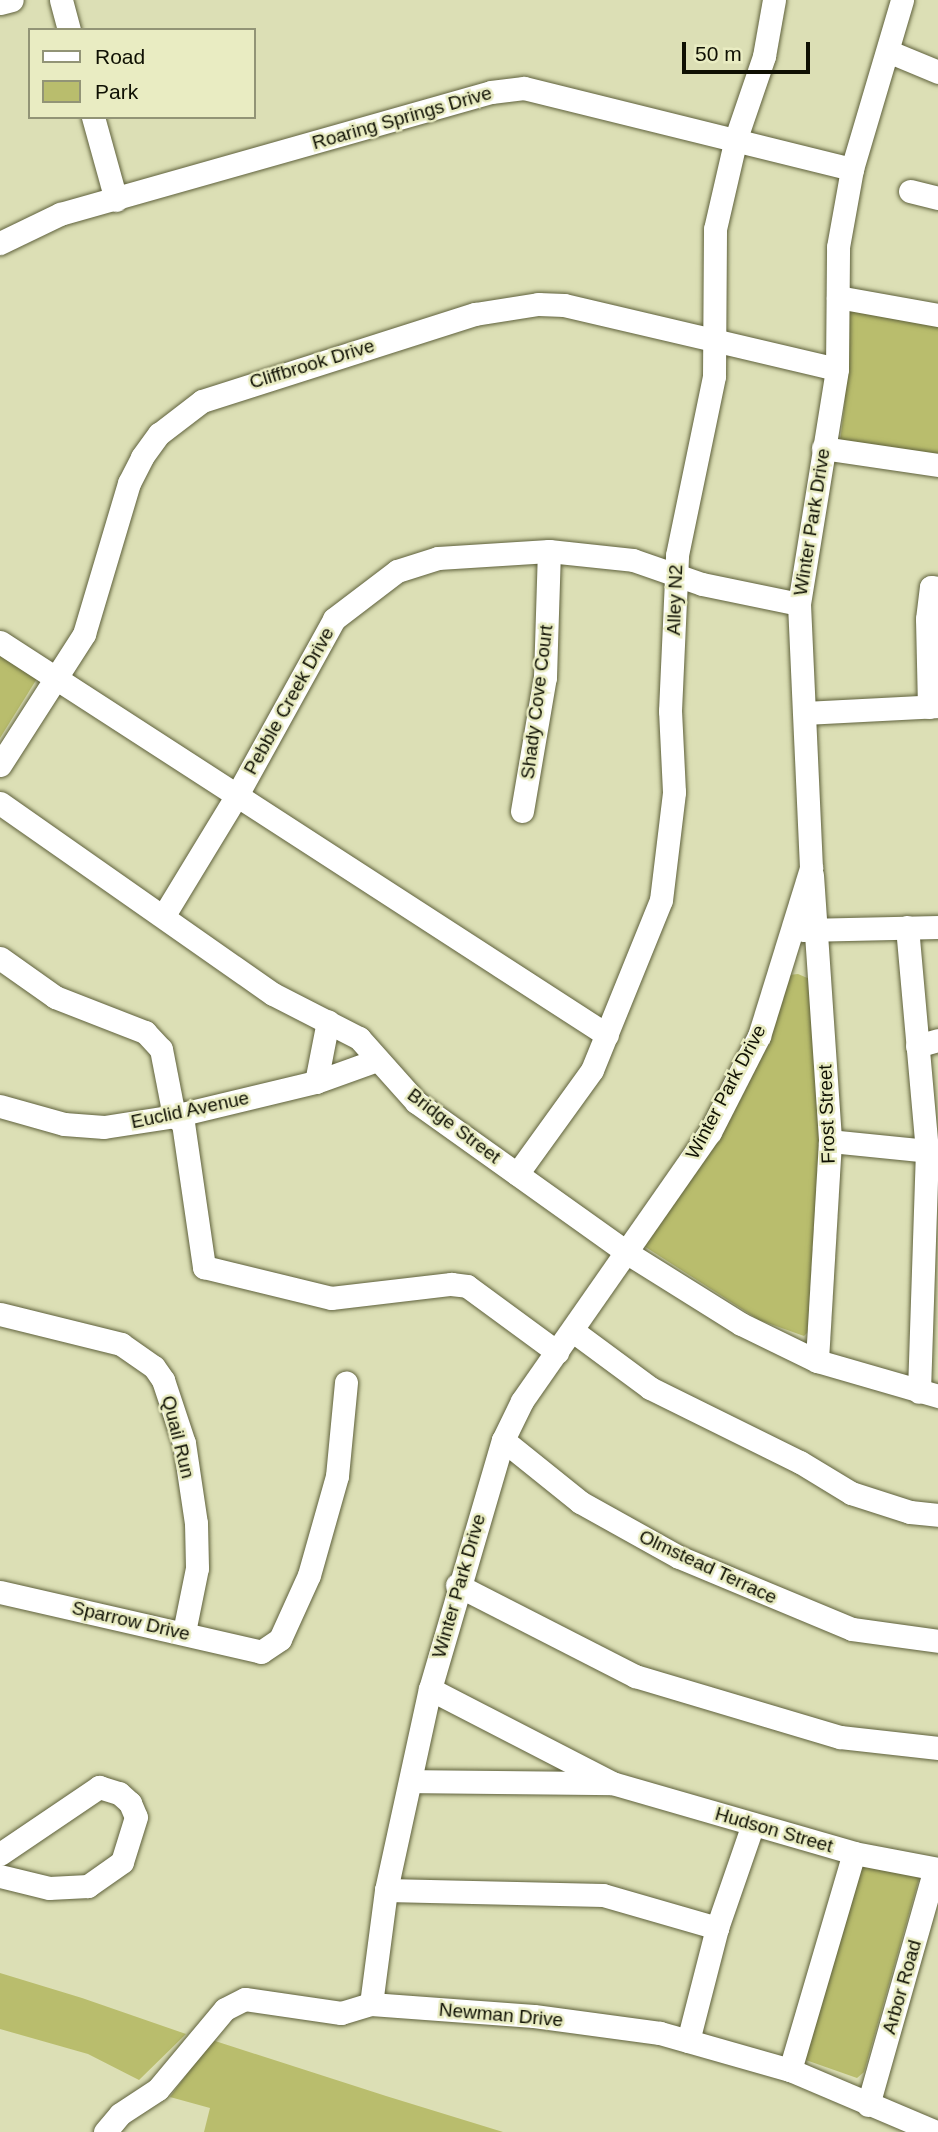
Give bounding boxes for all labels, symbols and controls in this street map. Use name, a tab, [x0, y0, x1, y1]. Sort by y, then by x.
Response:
legend	[28, 28, 256, 119]
scale bar	[686, 28, 814, 72]
text: 50 m	[695, 42, 742, 65]
text: Road	[95, 45, 145, 68]
text: Park	[95, 80, 138, 103]
street label: Roaring Springs Drive	[310, 81, 494, 155]
street label: Cliffbrook Drive	[247, 334, 377, 394]
street label: Winter Park Drive	[789, 447, 835, 597]
street label: Alley N2	[662, 564, 688, 636]
street label: Pebble Creek Drive	[239, 623, 339, 779]
street label: Shady Cove Court	[516, 624, 558, 780]
street label: Winter Park Drive	[681, 1021, 771, 1163]
street label: Frost Street	[814, 1064, 840, 1164]
street label: Bridge Street	[403, 1084, 505, 1168]
street label: Euclid Avenue	[128, 1086, 252, 1134]
street label: Quail Run	[157, 1393, 199, 1481]
street label: Winter Park Drive	[428, 1511, 490, 1661]
street label: Olmstead Terrace	[635, 1525, 781, 1609]
street label: Sparrow Drive	[70, 1596, 192, 1646]
street label: Hudson Street	[712, 1802, 836, 1858]
street label: Arbor Road	[878, 1937, 926, 2037]
street label: Newman Drive	[438, 1998, 564, 2032]

